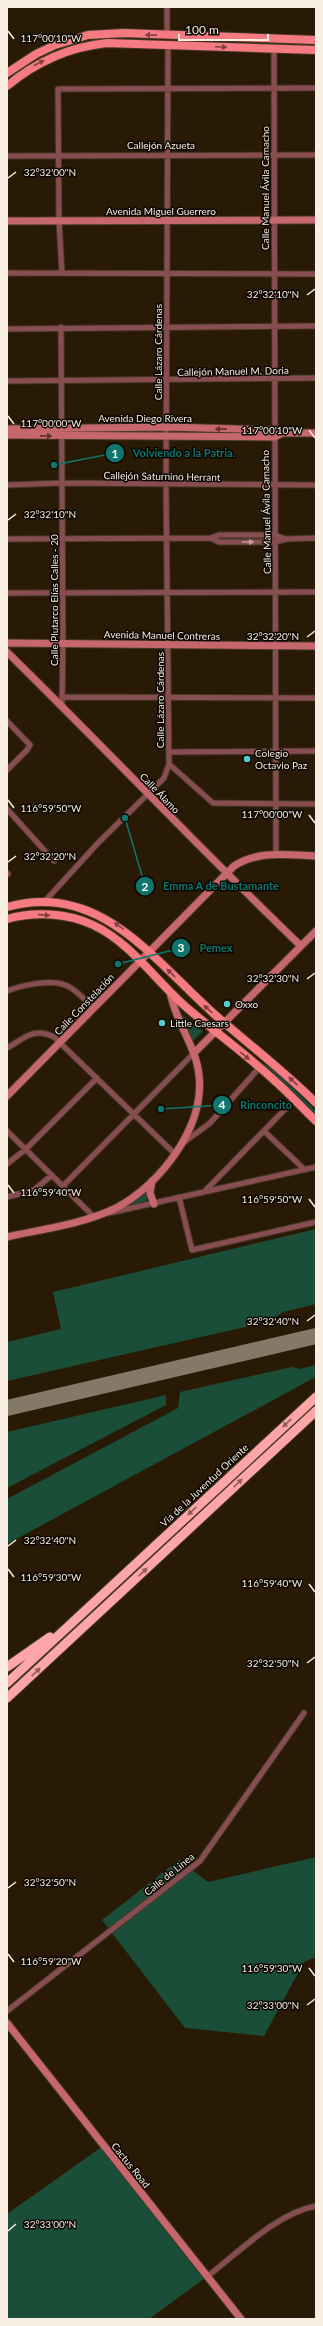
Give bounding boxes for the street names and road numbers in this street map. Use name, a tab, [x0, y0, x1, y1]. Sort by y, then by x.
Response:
street label: Calle Manuel Ávila Camacho	[259, 126, 271, 250]
street label: Callejón Azueta	[127, 139, 195, 151]
street label: Avenida Miguel Guerrero	[106, 205, 216, 217]
street label: Calle Lázaro Cárdenas	[152, 304, 164, 400]
street label: Callejón Manuel M. Doria	[177, 364, 289, 378]
street label: Avenida Diego Rivera	[98, 412, 192, 424]
street label: Calle Manuel Ávila Camacho	[259, 450, 273, 574]
street label: Callejón Saturnino Herrant	[104, 469, 221, 483]
street label: Calle Plutarco Elías Calles - 20	[48, 534, 60, 666]
street label: Avenida Manuel Contreras	[104, 628, 220, 642]
street label: Calle Lázaro Cárdenas	[154, 652, 166, 748]
street label: Calle Álamo	[138, 770, 183, 816]
street label: Calle Constelación	[52, 971, 116, 1037]
street label: Vía de la Juventud Oriente	[158, 1441, 250, 1529]
street label: Calle de Linea	[142, 1850, 197, 1898]
street label: Cactus Road	[109, 2140, 153, 2190]

